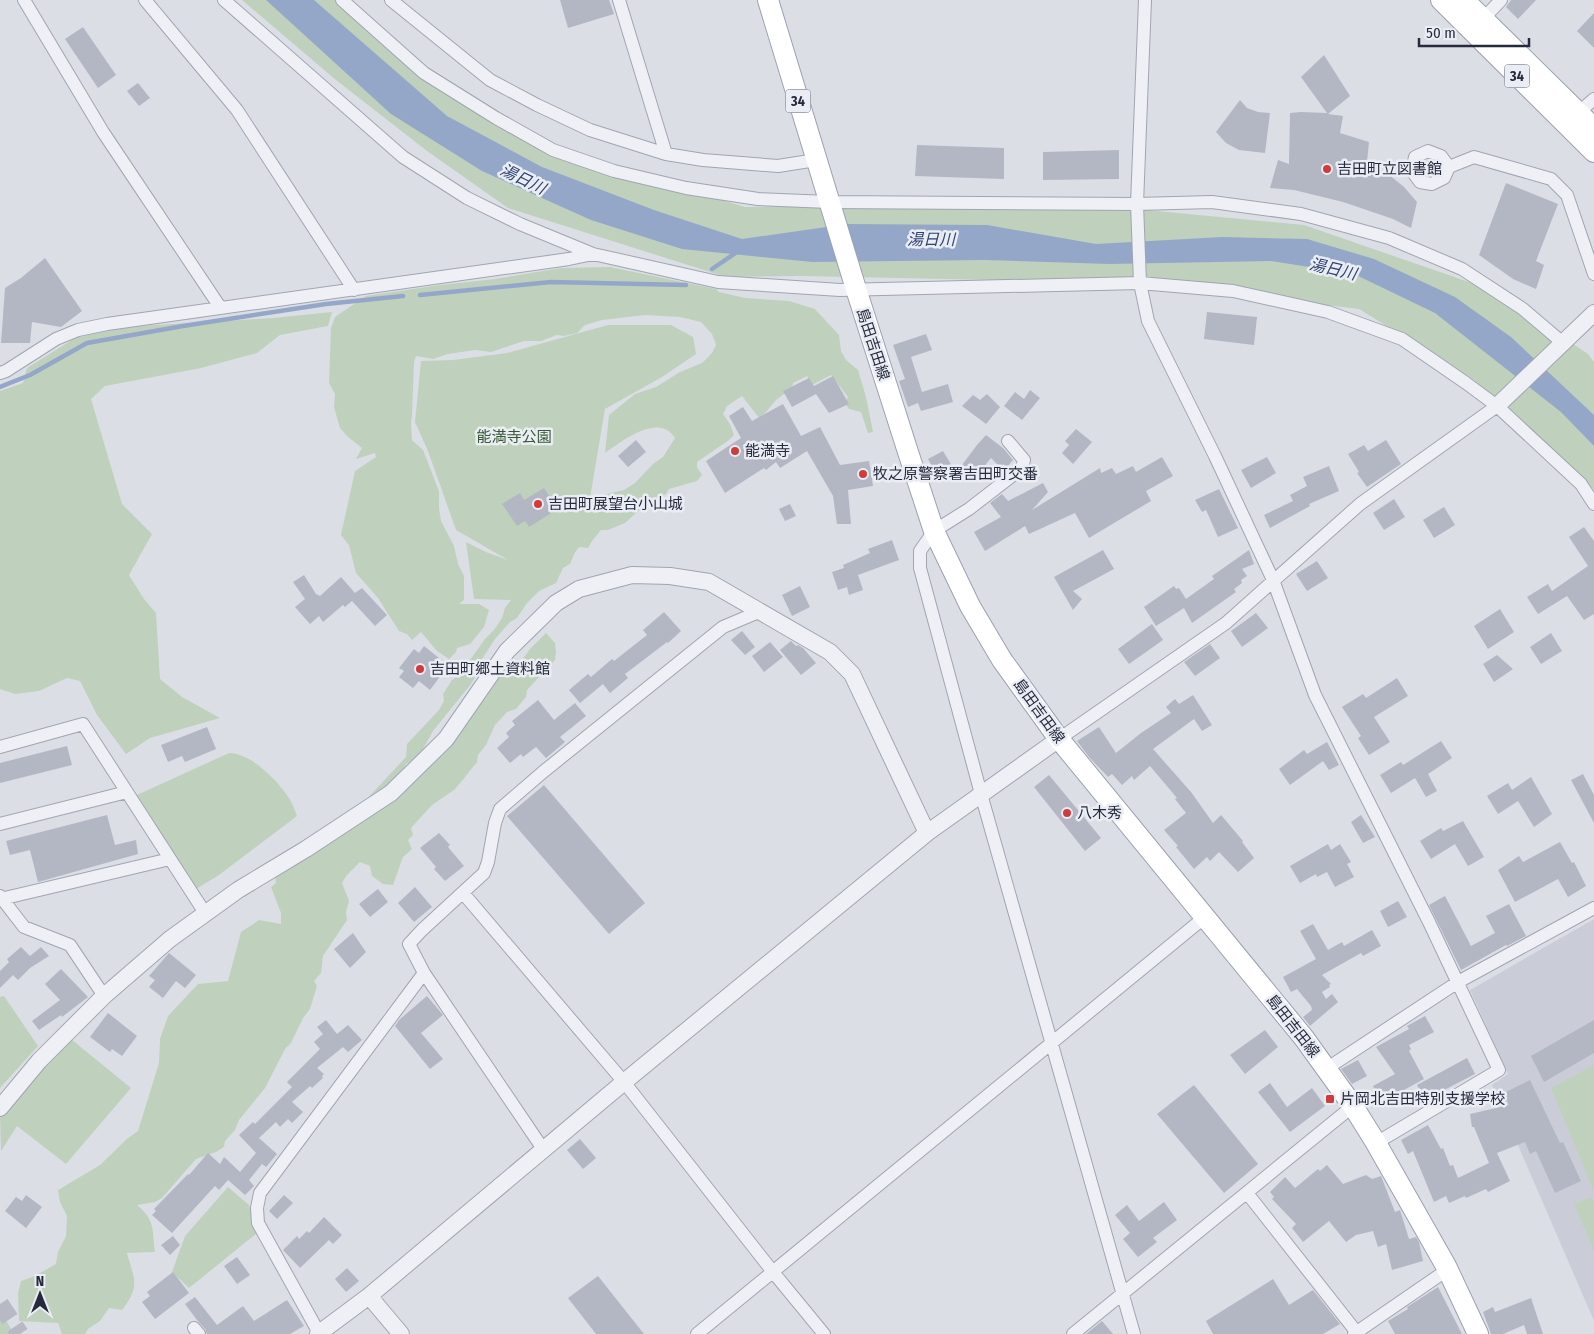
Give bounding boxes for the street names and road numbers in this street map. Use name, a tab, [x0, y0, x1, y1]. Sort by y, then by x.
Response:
road number: 34	[1504, 64, 1530, 88]
road number: 34	[786, 90, 810, 112]
street label: 島田吉田線	[853, 306, 893, 382]
street label: 島田吉田線	[1010, 675, 1068, 747]
street label: 島田吉田線	[1263, 991, 1323, 1061]

